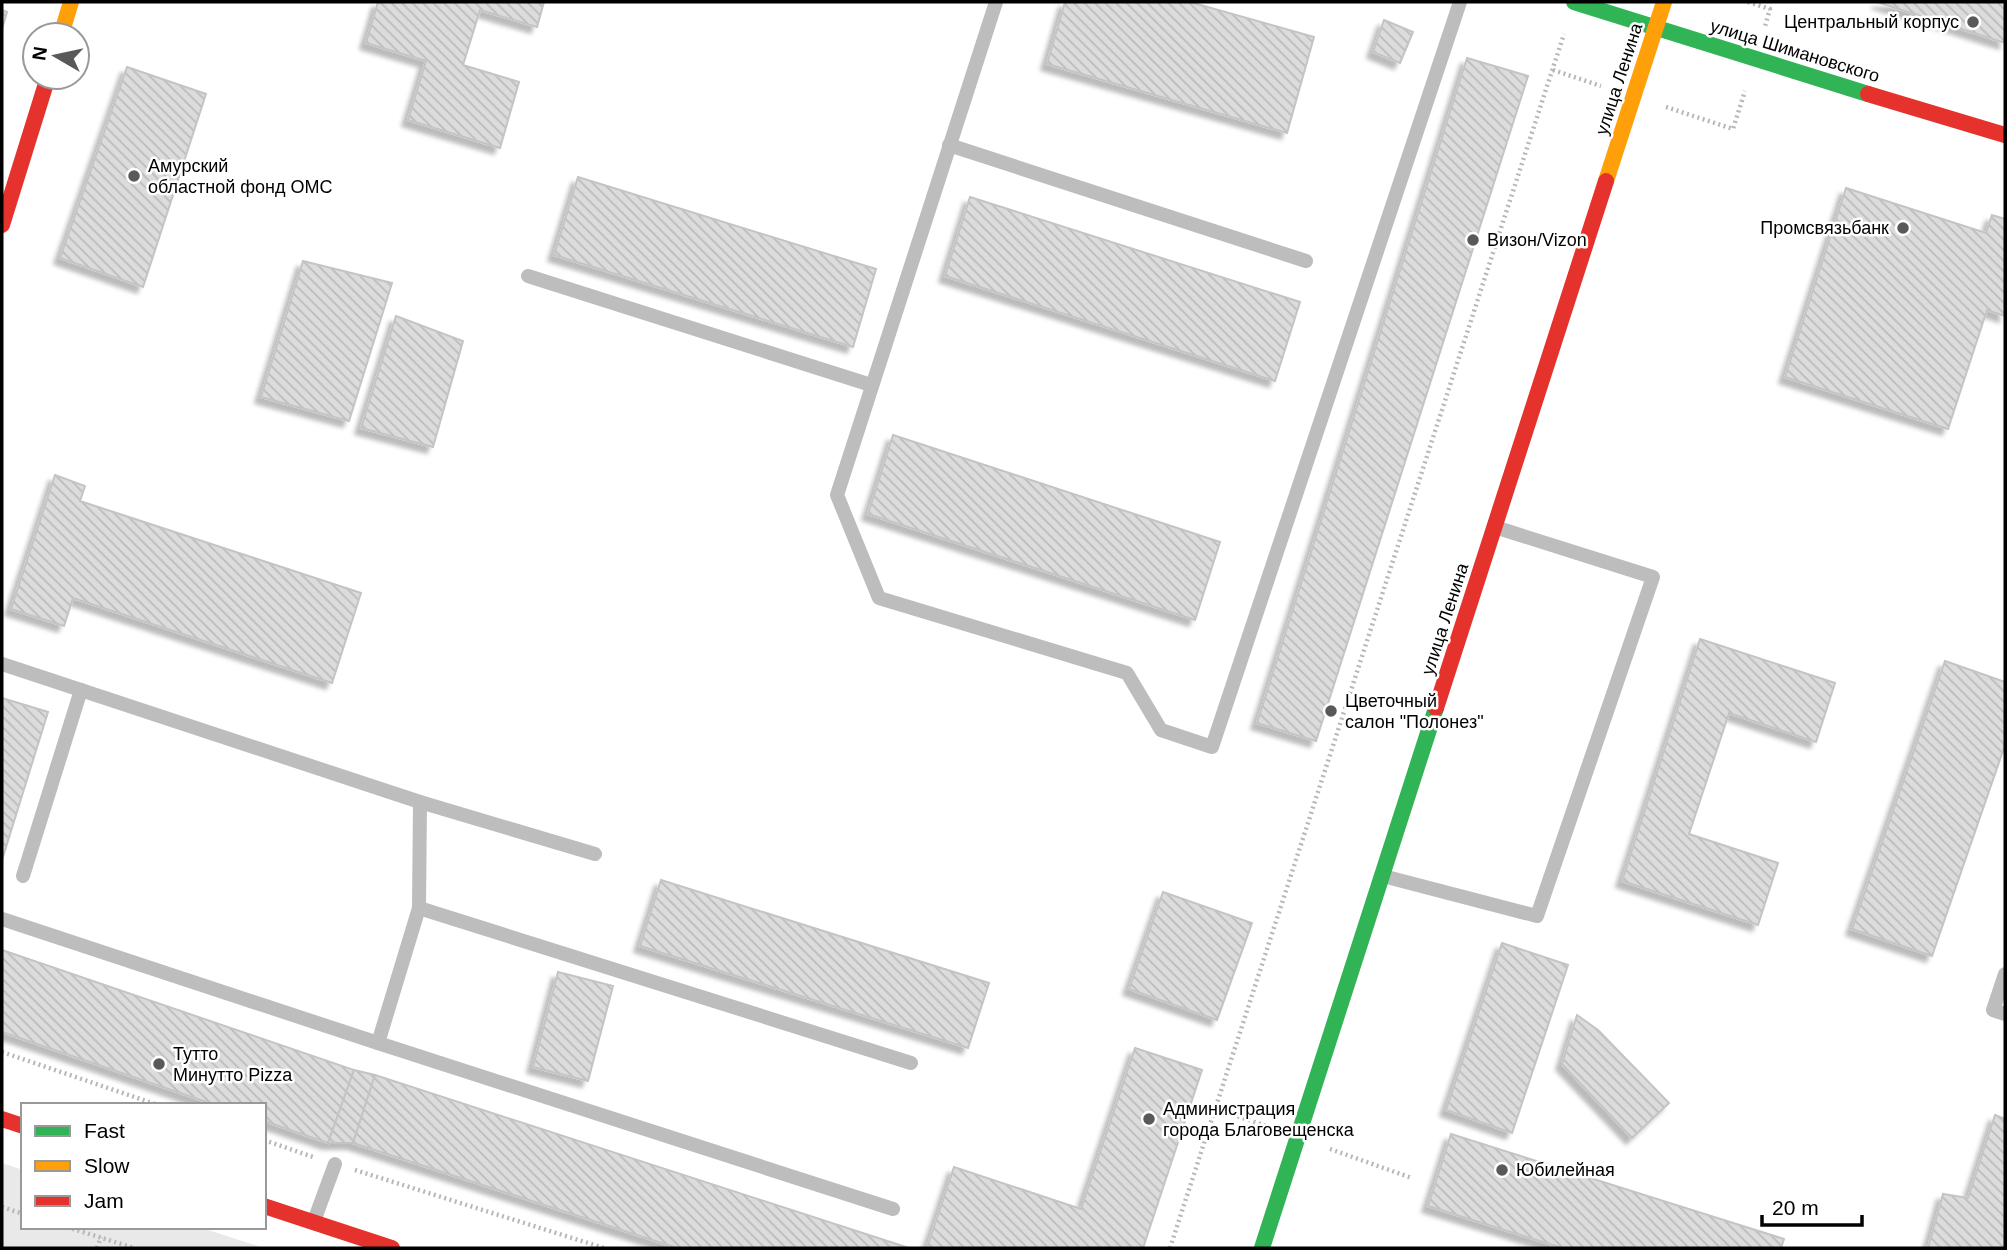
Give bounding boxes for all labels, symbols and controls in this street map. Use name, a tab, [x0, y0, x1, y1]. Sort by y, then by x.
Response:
place label: Центральный корпус	[1784, 12, 1959, 32]
marker: Центральный корпус	[1965, 14, 1981, 30]
street label: улица Шимановского	[1708, 16, 1882, 86]
street label: улица Ленина	[1592, 20, 1647, 137]
north arrow	[21, 21, 91, 91]
text: N	[28, 45, 51, 62]
place label: Амурский областной фонд ОМС	[148, 156, 333, 197]
marker: Амурский областной фонд ОМС	[126, 168, 142, 184]
place label: Промсвязьбанк	[1760, 218, 1889, 238]
marker: Промсвязьбанк	[1895, 220, 1911, 236]
place label: Визон/Vizon	[1487, 230, 1587, 250]
marker: Визон/Vizon	[1465, 232, 1481, 248]
street label: улица Ленина	[1418, 560, 1473, 677]
place label: Цветочный салон "Полонез"	[1345, 691, 1484, 732]
marker: Цветочный салон "Полонез"	[1323, 703, 1339, 719]
place label: Тутто Минутто Pizza	[173, 1044, 293, 1085]
marker: Тутто Минутто Pizza	[151, 1056, 167, 1072]
place label: Администрация города Благовещенска	[1163, 1099, 1355, 1140]
legend	[21, 1103, 266, 1229]
marker: Администрация города Благовещенска	[1141, 1111, 1157, 1127]
text: Fast	[84, 1119, 125, 1142]
text: Slow	[84, 1154, 130, 1177]
place label: Юбилейная	[1516, 1160, 1615, 1180]
marker: Юбилейная	[1494, 1162, 1510, 1178]
scale bar	[1762, 1184, 1862, 1228]
text: Jam	[84, 1189, 124, 1212]
text: 20 m	[1772, 1196, 1819, 1219]

